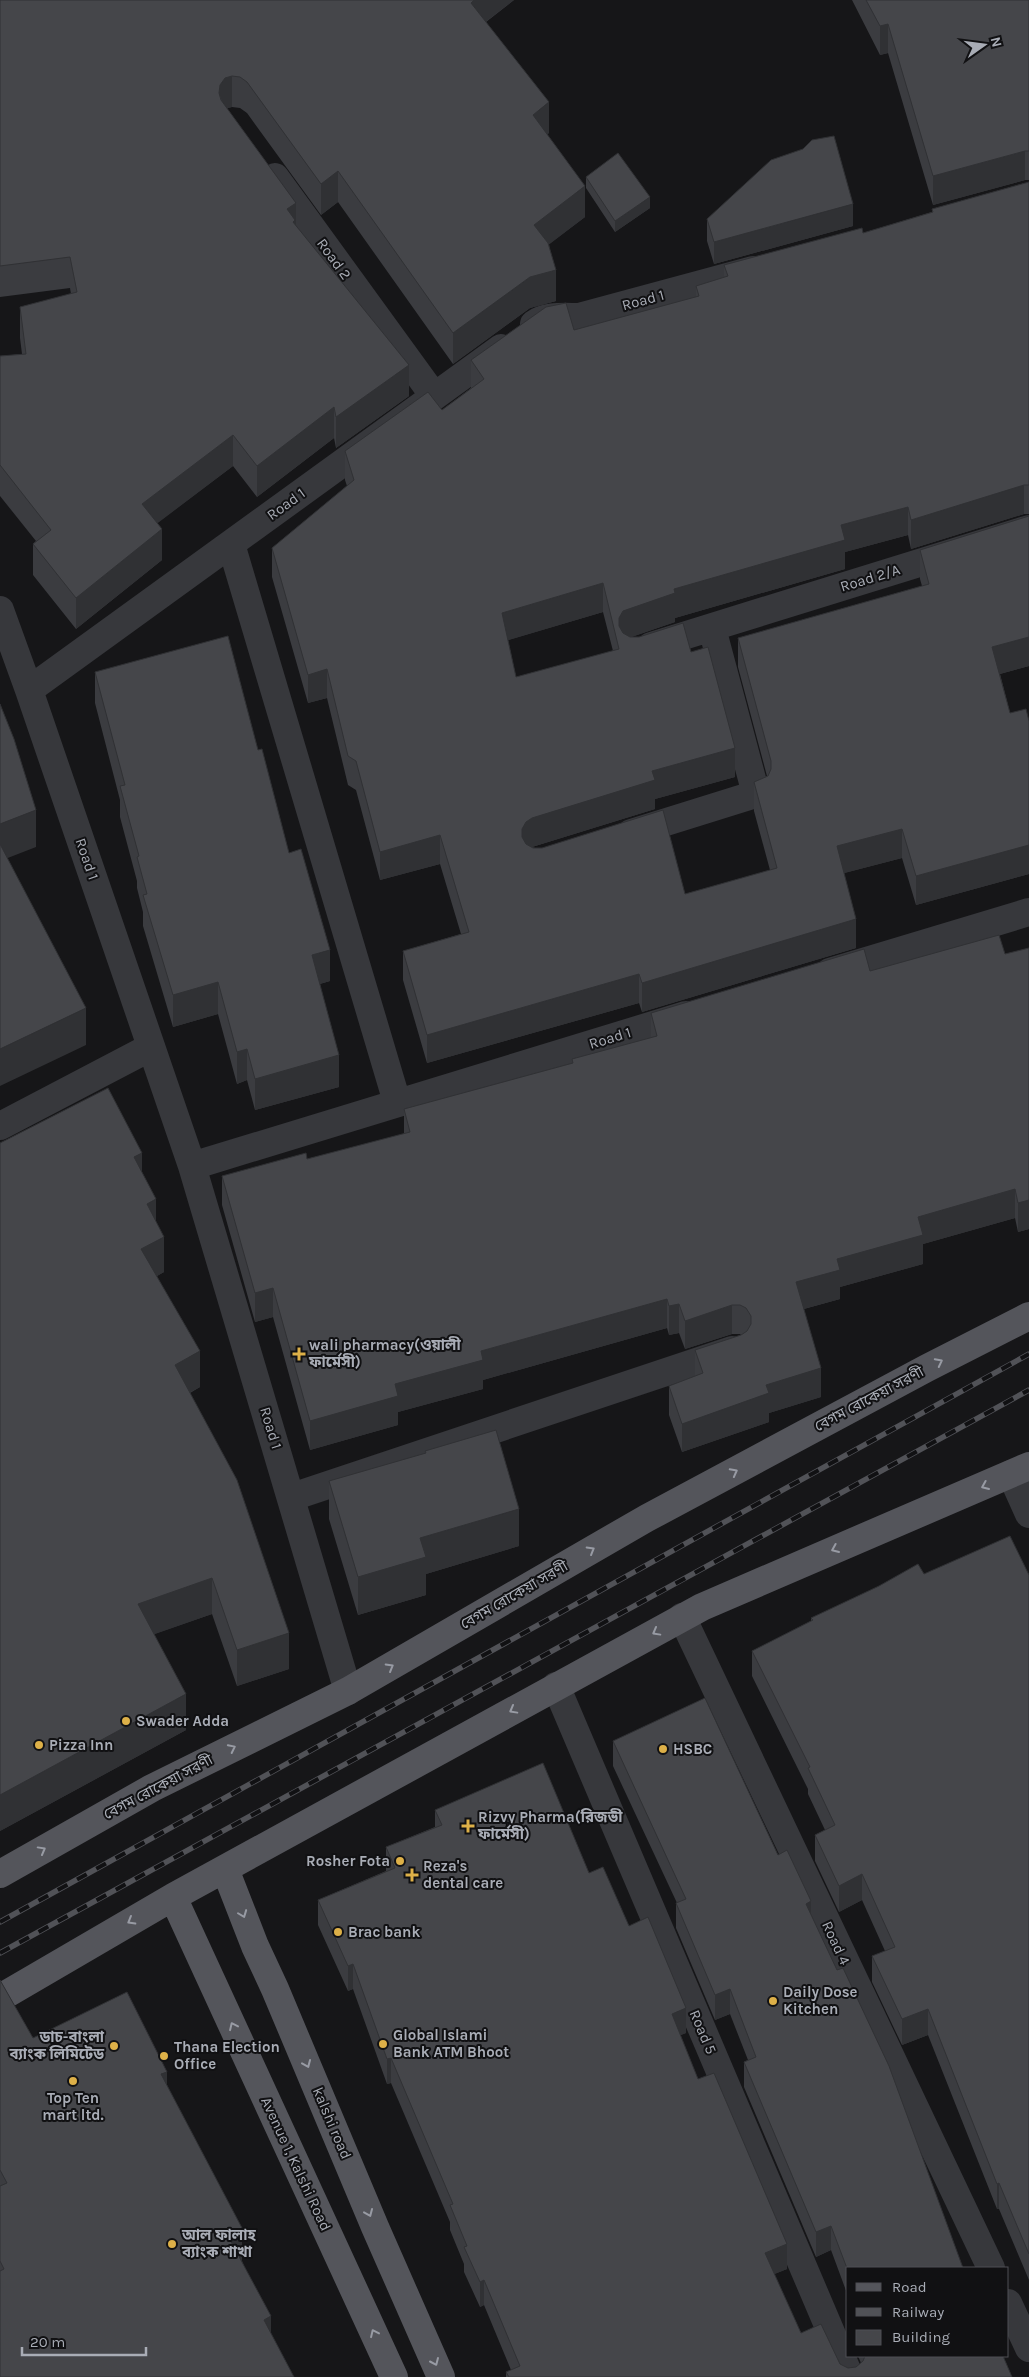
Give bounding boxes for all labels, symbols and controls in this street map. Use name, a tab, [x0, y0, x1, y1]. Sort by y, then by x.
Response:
north arrow	[959, 20, 1009, 70]
text: N	[987, 35, 1006, 49]
street label: Road 2	[313, 235, 355, 283]
street label: Road 1	[620, 286, 666, 314]
street label: Road 1	[263, 484, 309, 524]
street label: Road 2/A	[838, 560, 903, 596]
street label: Road 1	[71, 836, 103, 882]
street label: Road 1	[587, 1023, 633, 1053]
place label: wali pharmacy(ওয়ালী ফার্মেসী)	[308, 1336, 461, 1371]
marker: wali pharmacy(ওয়ালী ফার্মেসী)	[293, 1348, 305, 1360]
one-way arrow	[933, 1358, 942, 1368]
street label: বেগম রোকেয়া সরণী	[811, 1362, 928, 1435]
street label: Road 1	[256, 1405, 286, 1451]
one-way arrow	[728, 1468, 737, 1478]
one-way arrow	[981, 1479, 990, 1490]
one-way arrow	[831, 1543, 840, 1554]
one-way arrow	[586, 1547, 595, 1557]
street label: বেগম রোকেয়া সরণী	[457, 1556, 572, 1633]
one-way arrow	[652, 1625, 661, 1635]
one-way arrow	[385, 1663, 394, 1673]
one-way arrow	[510, 1704, 519, 1714]
place label: Swader Adda	[136, 1712, 229, 1730]
marker: Swader Adda	[120, 1715, 132, 1727]
place label: Pizza Inn	[49, 1736, 113, 1754]
marker: Pizza Inn	[33, 1739, 45, 1751]
place label: HSBC	[673, 1740, 712, 1758]
marker: HSBC	[657, 1743, 669, 1755]
one-way arrow	[227, 1744, 236, 1755]
street label: বেগম রোকেয়া সরণী	[100, 1750, 217, 1823]
place label: Rizvy Pharma(রিজভী ফার্মেসী)	[477, 1808, 623, 1843]
marker: Rizvy Pharma(রিজভী ফার্মেসী)	[462, 1820, 474, 1832]
one-way arrow	[37, 1846, 46, 1856]
place label: Rosher Fota	[306, 1852, 390, 1870]
marker: Rosher Fota	[394, 1855, 406, 1867]
place label: Reza's dental care	[423, 1857, 503, 1892]
marker: Reza's dental care	[405, 1868, 419, 1882]
one-way arrow	[237, 1910, 247, 1918]
one-way arrow	[128, 1915, 137, 1925]
street label: Road 4	[818, 1918, 854, 1968]
place label: Brac bank	[348, 1923, 420, 1941]
marker: Brac bank	[332, 1926, 344, 1938]
place label: Daily Dose Kitchen	[783, 1983, 858, 2018]
marker: Daily Dose Kitchen	[767, 1995, 779, 2007]
street label: Road 5	[686, 2007, 720, 2057]
one-way arrow	[229, 2022, 239, 2031]
place label: Global Islami Bank ATM Bhoot	[393, 2026, 509, 2061]
place label: ডাচ-বাংলা ব্যাংক লিমিটেড	[8, 2028, 105, 2063]
place label: Thana Election Office	[174, 2038, 280, 2073]
marker: Global Islami Bank ATM Bhoot	[377, 2038, 389, 2050]
marker: ডাচ-বাংলা ব্যাংক লিমিটেড	[108, 2040, 120, 2052]
marker: Thana Election Office	[158, 2050, 170, 2062]
one-way arrow	[300, 2059, 311, 2068]
marker: Top Ten mart ltd.	[67, 2075, 79, 2087]
street label: kalshi road	[309, 2084, 355, 2162]
place label: Top Ten mart ltd.	[42, 2089, 104, 2124]
street label: Avenue 1, Kalshi Road	[257, 2094, 335, 2234]
one-way arrow	[364, 2209, 374, 2217]
place label: আল ফালাহ ব্যাংক শাখা	[181, 2226, 256, 2261]
marker: আল ফালাহ ব্যাংক শাখা	[166, 2238, 178, 2250]
legend	[846, 2267, 1009, 2357]
text: Road	[892, 2278, 927, 2296]
text: Railway	[892, 2303, 944, 2321]
scale bar	[22, 2324, 146, 2356]
text: Building	[892, 2328, 950, 2346]
one-way arrow	[369, 2329, 380, 2338]
text: 20 m	[30, 2333, 65, 2351]
one-way arrow	[428, 2357, 439, 2366]

